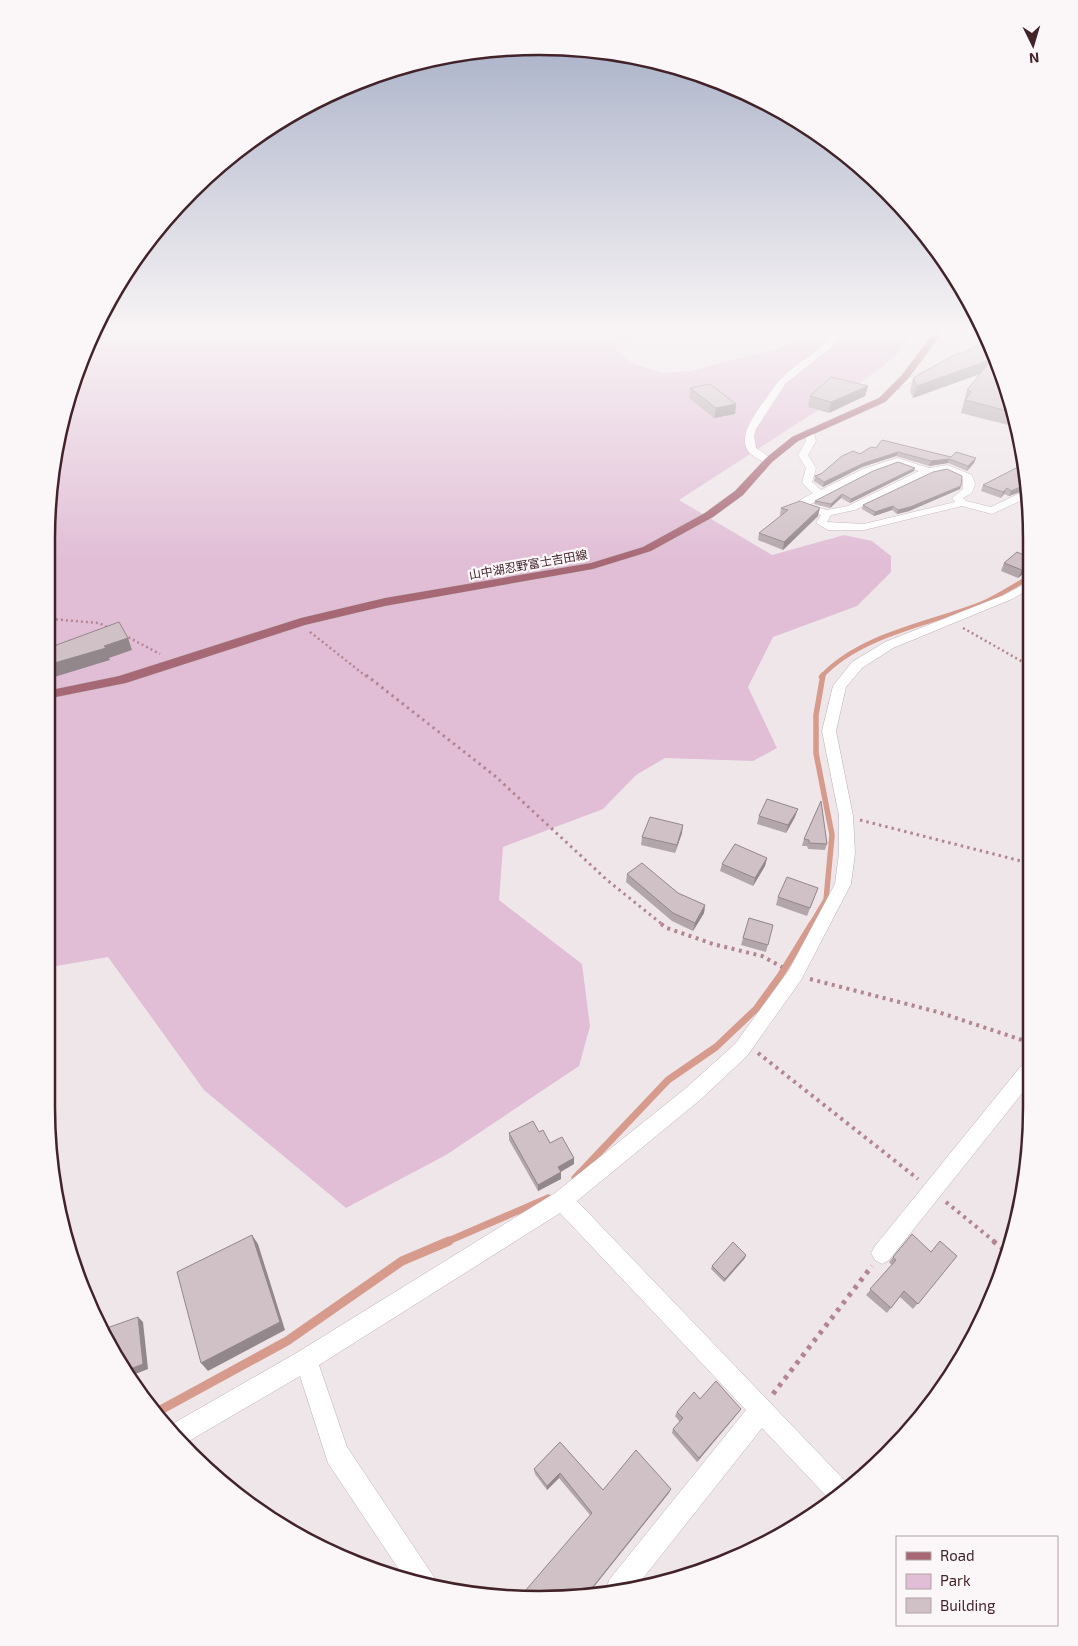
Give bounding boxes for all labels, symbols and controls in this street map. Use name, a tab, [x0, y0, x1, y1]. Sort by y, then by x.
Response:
north arrow	[1008, 20, 1058, 70]
text: N	[1028, 50, 1040, 67]
street label: 山中湖忍野富士吉田線	[468, 547, 588, 581]
legend	[896, 1536, 1058, 1626]
text: Road	[940, 1546, 975, 1564]
text: Park	[940, 1571, 971, 1589]
text: Building	[940, 1596, 996, 1614]

